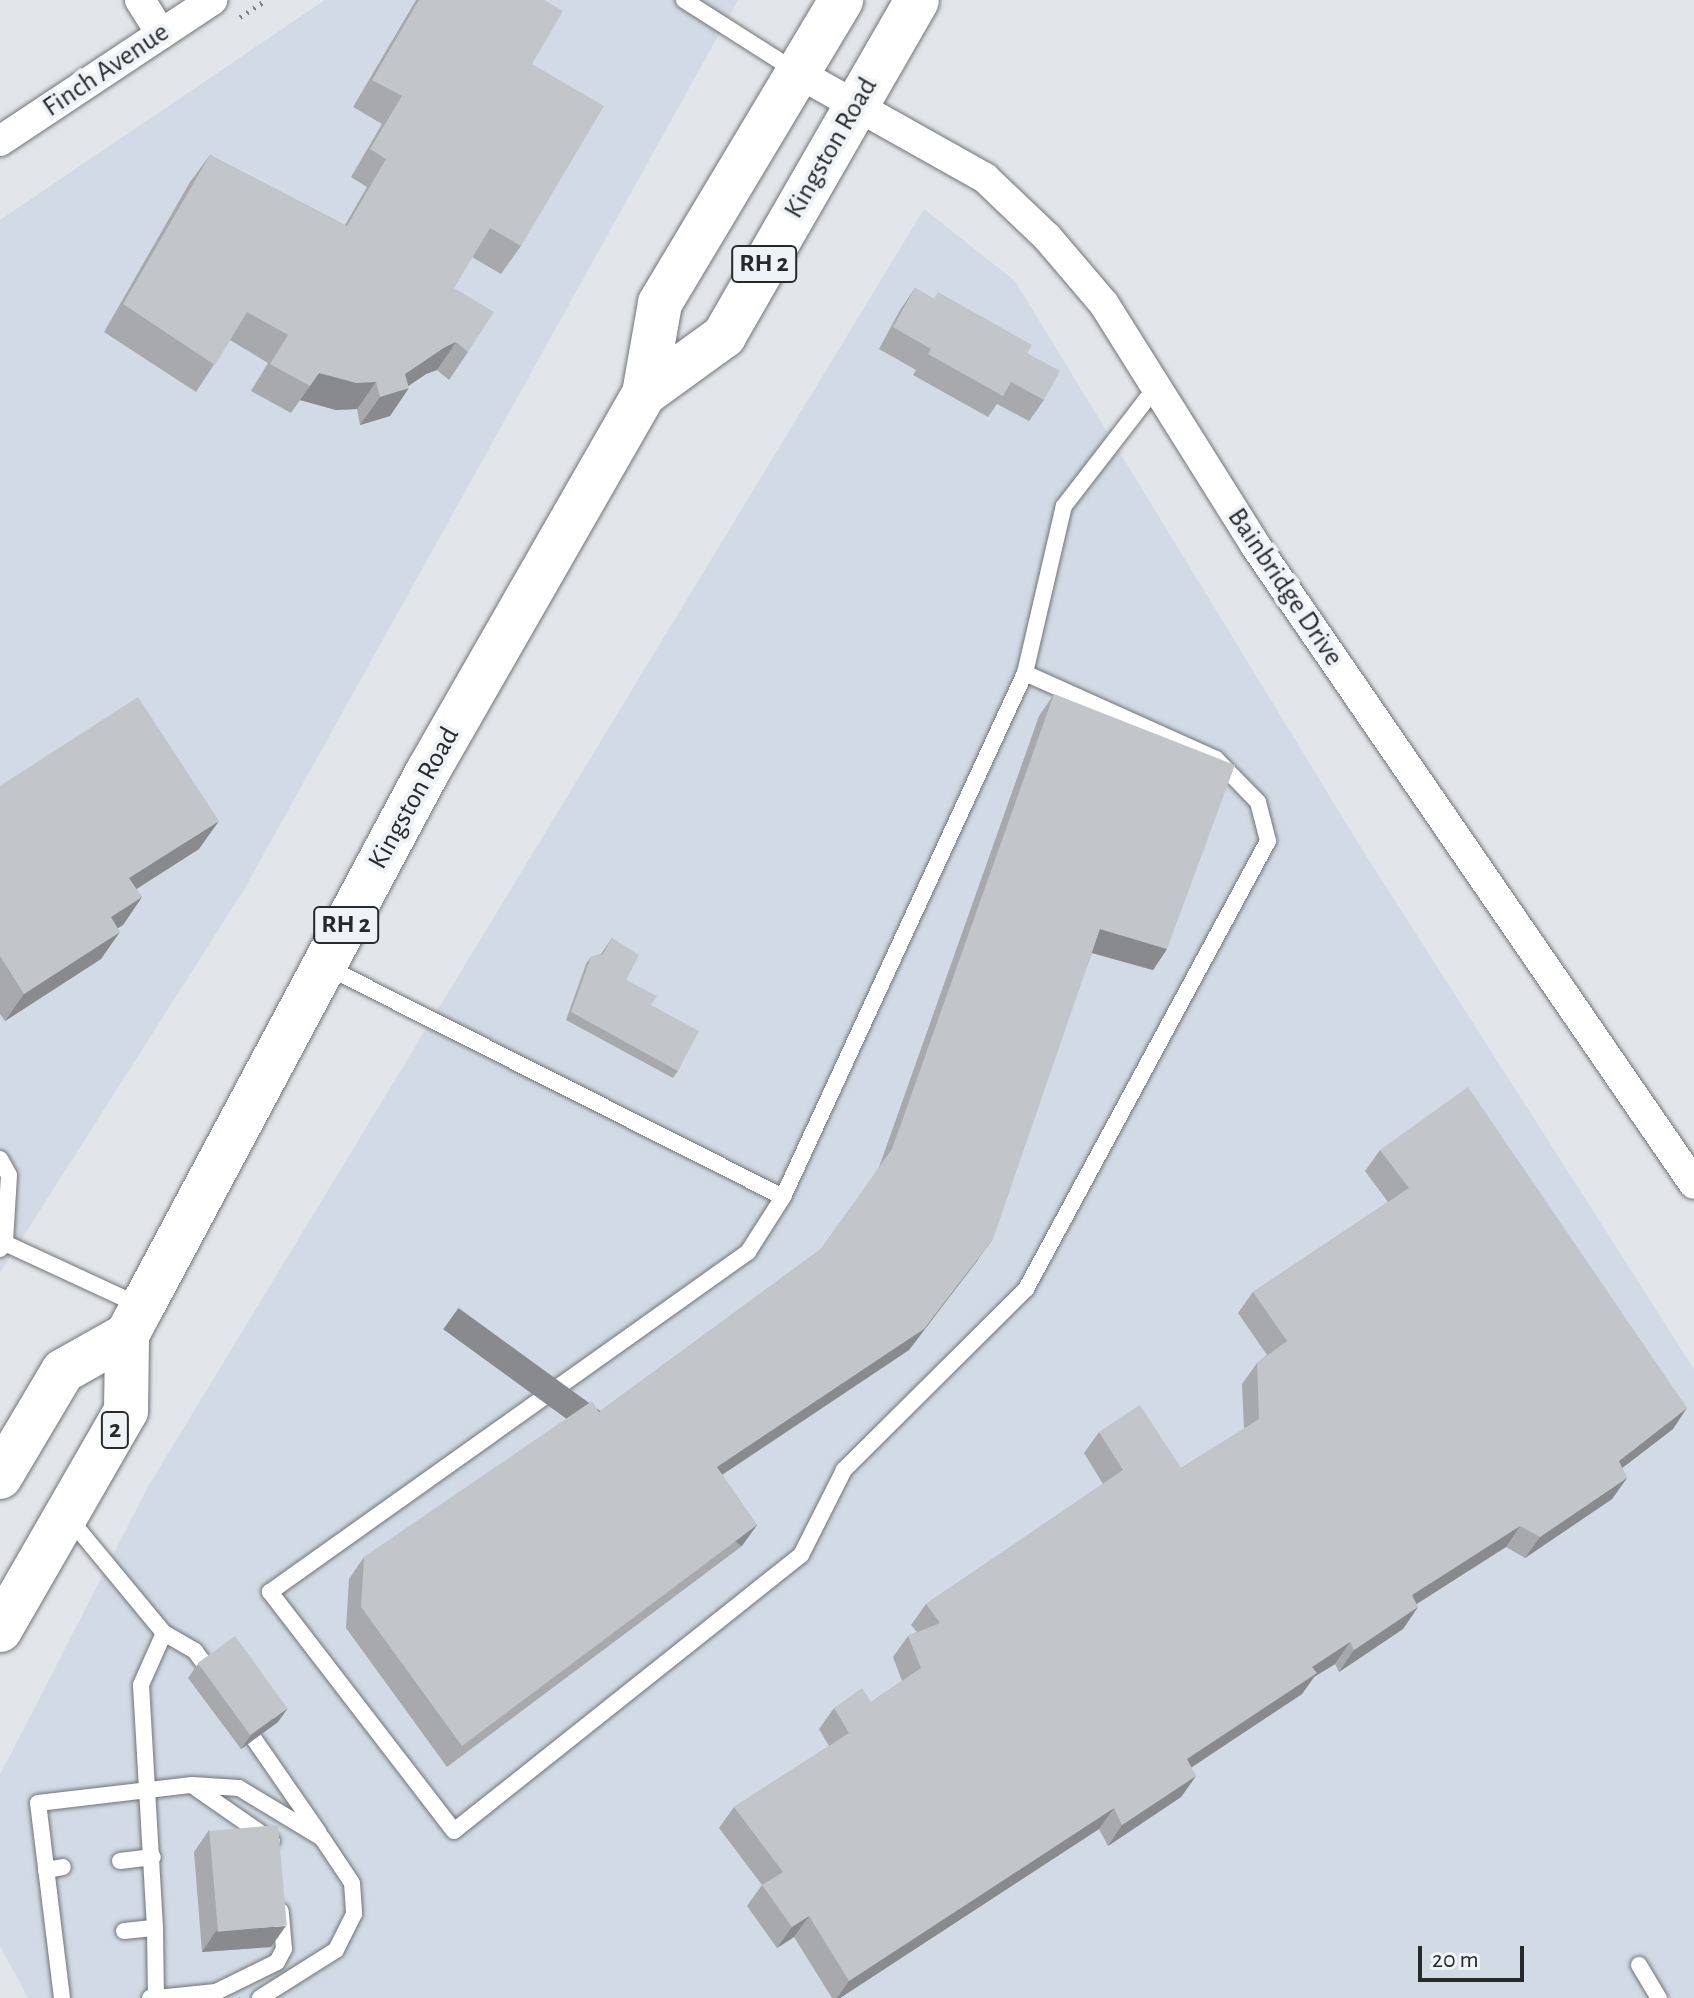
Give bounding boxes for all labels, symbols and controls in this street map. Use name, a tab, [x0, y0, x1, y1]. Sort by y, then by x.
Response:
street label: Finch Avenue	[37, 16, 175, 124]
street label: Kingston Road	[777, 71, 885, 225]
road number: RH 2	[730, 242, 798, 286]
street label: Bainbridge Drive	[1220, 502, 1350, 672]
street label: Kingston Road	[361, 721, 467, 875]
road number: RH 2	[312, 903, 380, 947]
road number: 2	[99, 1408, 131, 1452]
scale bar	[1422, 1930, 1528, 1980]
text: 20 m	[1432, 1948, 1479, 1972]

